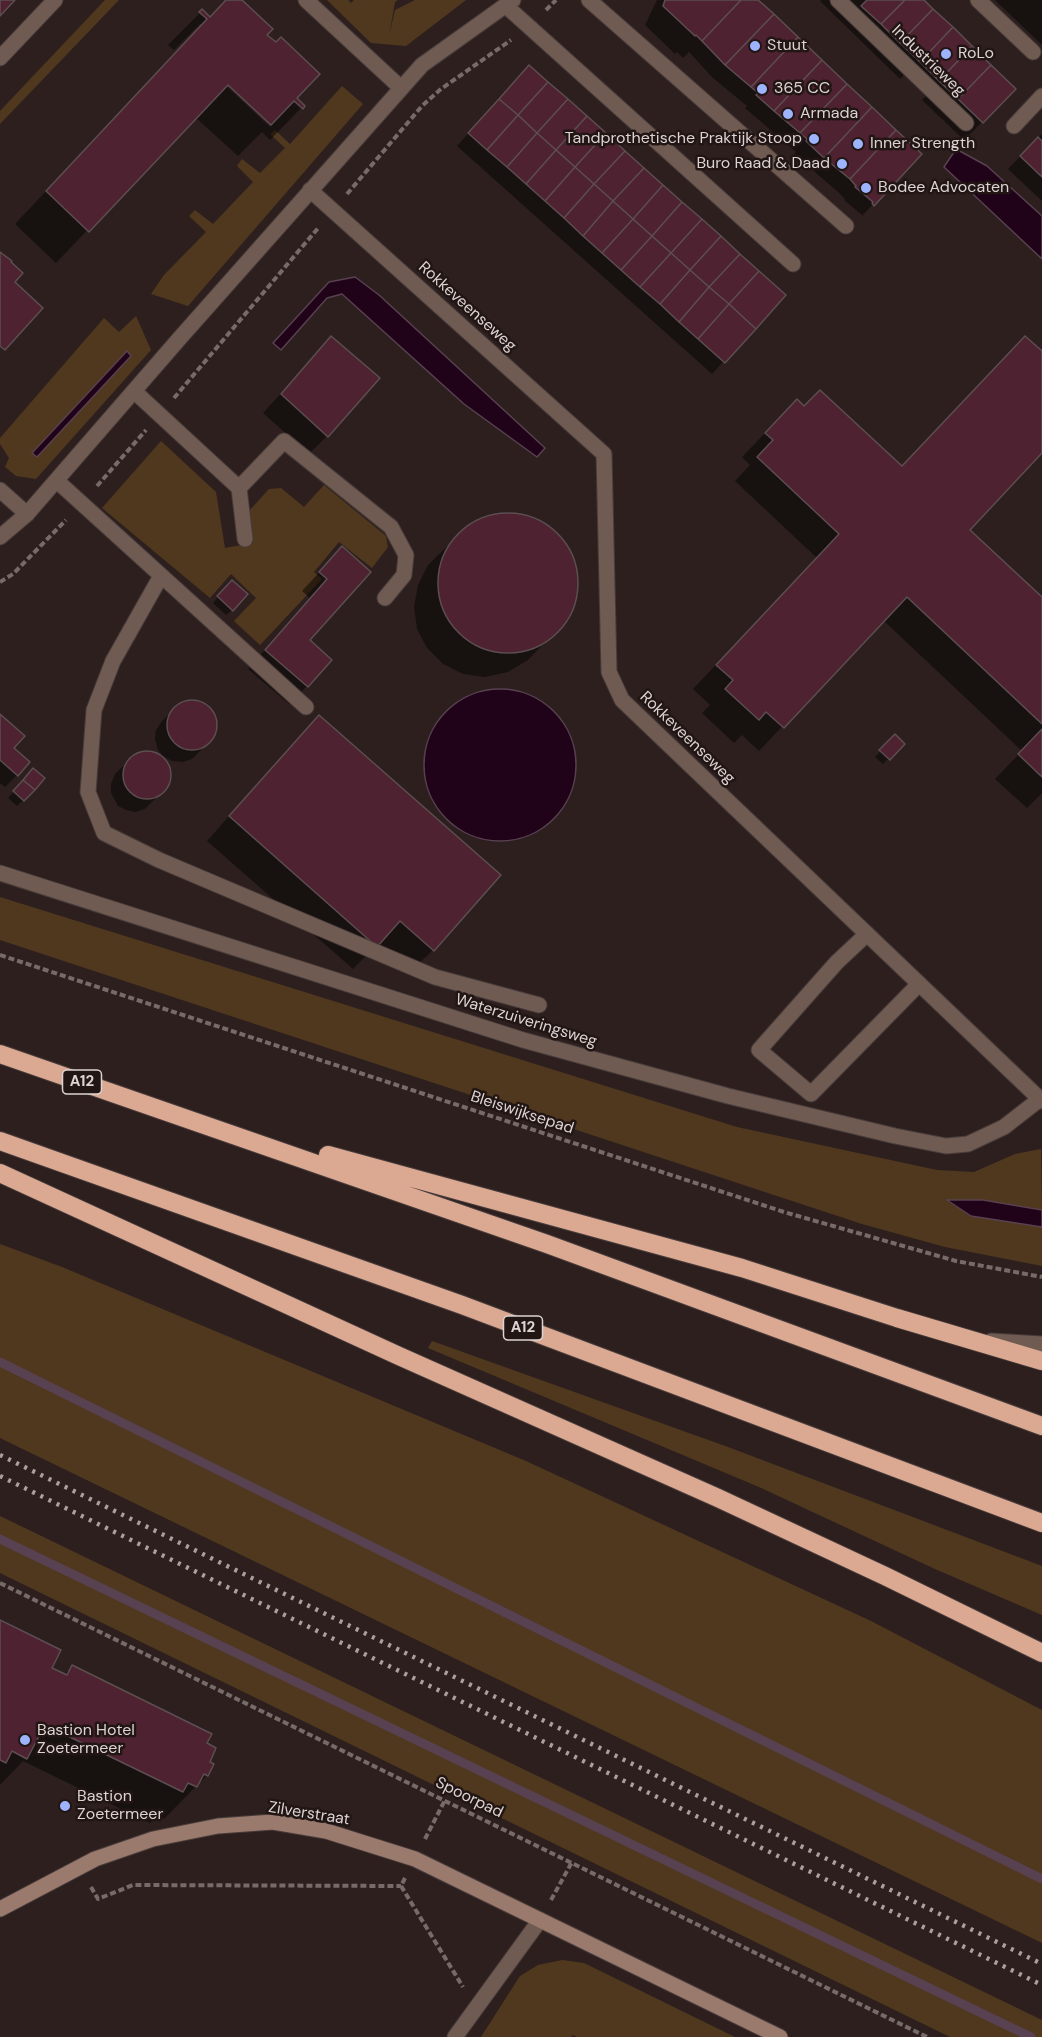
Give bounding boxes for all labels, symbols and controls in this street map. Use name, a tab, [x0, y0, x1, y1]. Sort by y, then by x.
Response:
street label: Industrieweg	[887, 21, 969, 101]
place label: Stuut	[767, 36, 807, 56]
marker: Stuut	[748, 39, 762, 53]
place label: RoLo	[958, 44, 994, 64]
marker: RoLo	[939, 47, 953, 61]
place label: 365 CC	[774, 79, 830, 99]
marker: 365 CC	[755, 82, 769, 96]
place label: Armada	[800, 104, 858, 124]
marker: Armada	[781, 107, 795, 121]
place label: Tandprothetische Praktijk Stoop	[565, 129, 802, 149]
marker: Tandprothetische Praktijk Stoop	[807, 132, 821, 146]
place label: Inner Strength	[870, 134, 975, 154]
marker: Inner Strength	[851, 137, 865, 151]
place label: Buro Raad & Daad	[696, 154, 830, 174]
marker: Buro Raad & Daad	[835, 157, 849, 171]
place label: Bodee Advocaten	[878, 178, 1009, 198]
marker: Bodee Advocaten	[859, 181, 873, 195]
street label: Rokkeveenseweg	[414, 258, 520, 356]
street label: Rokkeveenseweg	[635, 688, 739, 788]
street label: Waterzuiveringsweg	[453, 990, 599, 1052]
road number: A12	[62, 1070, 101, 1094]
street label: Bleiswijksepad	[468, 1087, 576, 1139]
road number: A12	[504, 1316, 542, 1340]
place label: Bastion Hotel Zoetermeer	[37, 1721, 135, 1759]
marker: Bastion Hotel Zoetermeer	[18, 1733, 32, 1747]
street label: Spoorpad	[432, 1773, 506, 1823]
place label: Bastion Zoetermeer	[77, 1787, 163, 1825]
street label: Zilverstraat	[267, 1798, 351, 1830]
marker: Bastion Zoetermeer	[58, 1799, 72, 1813]

